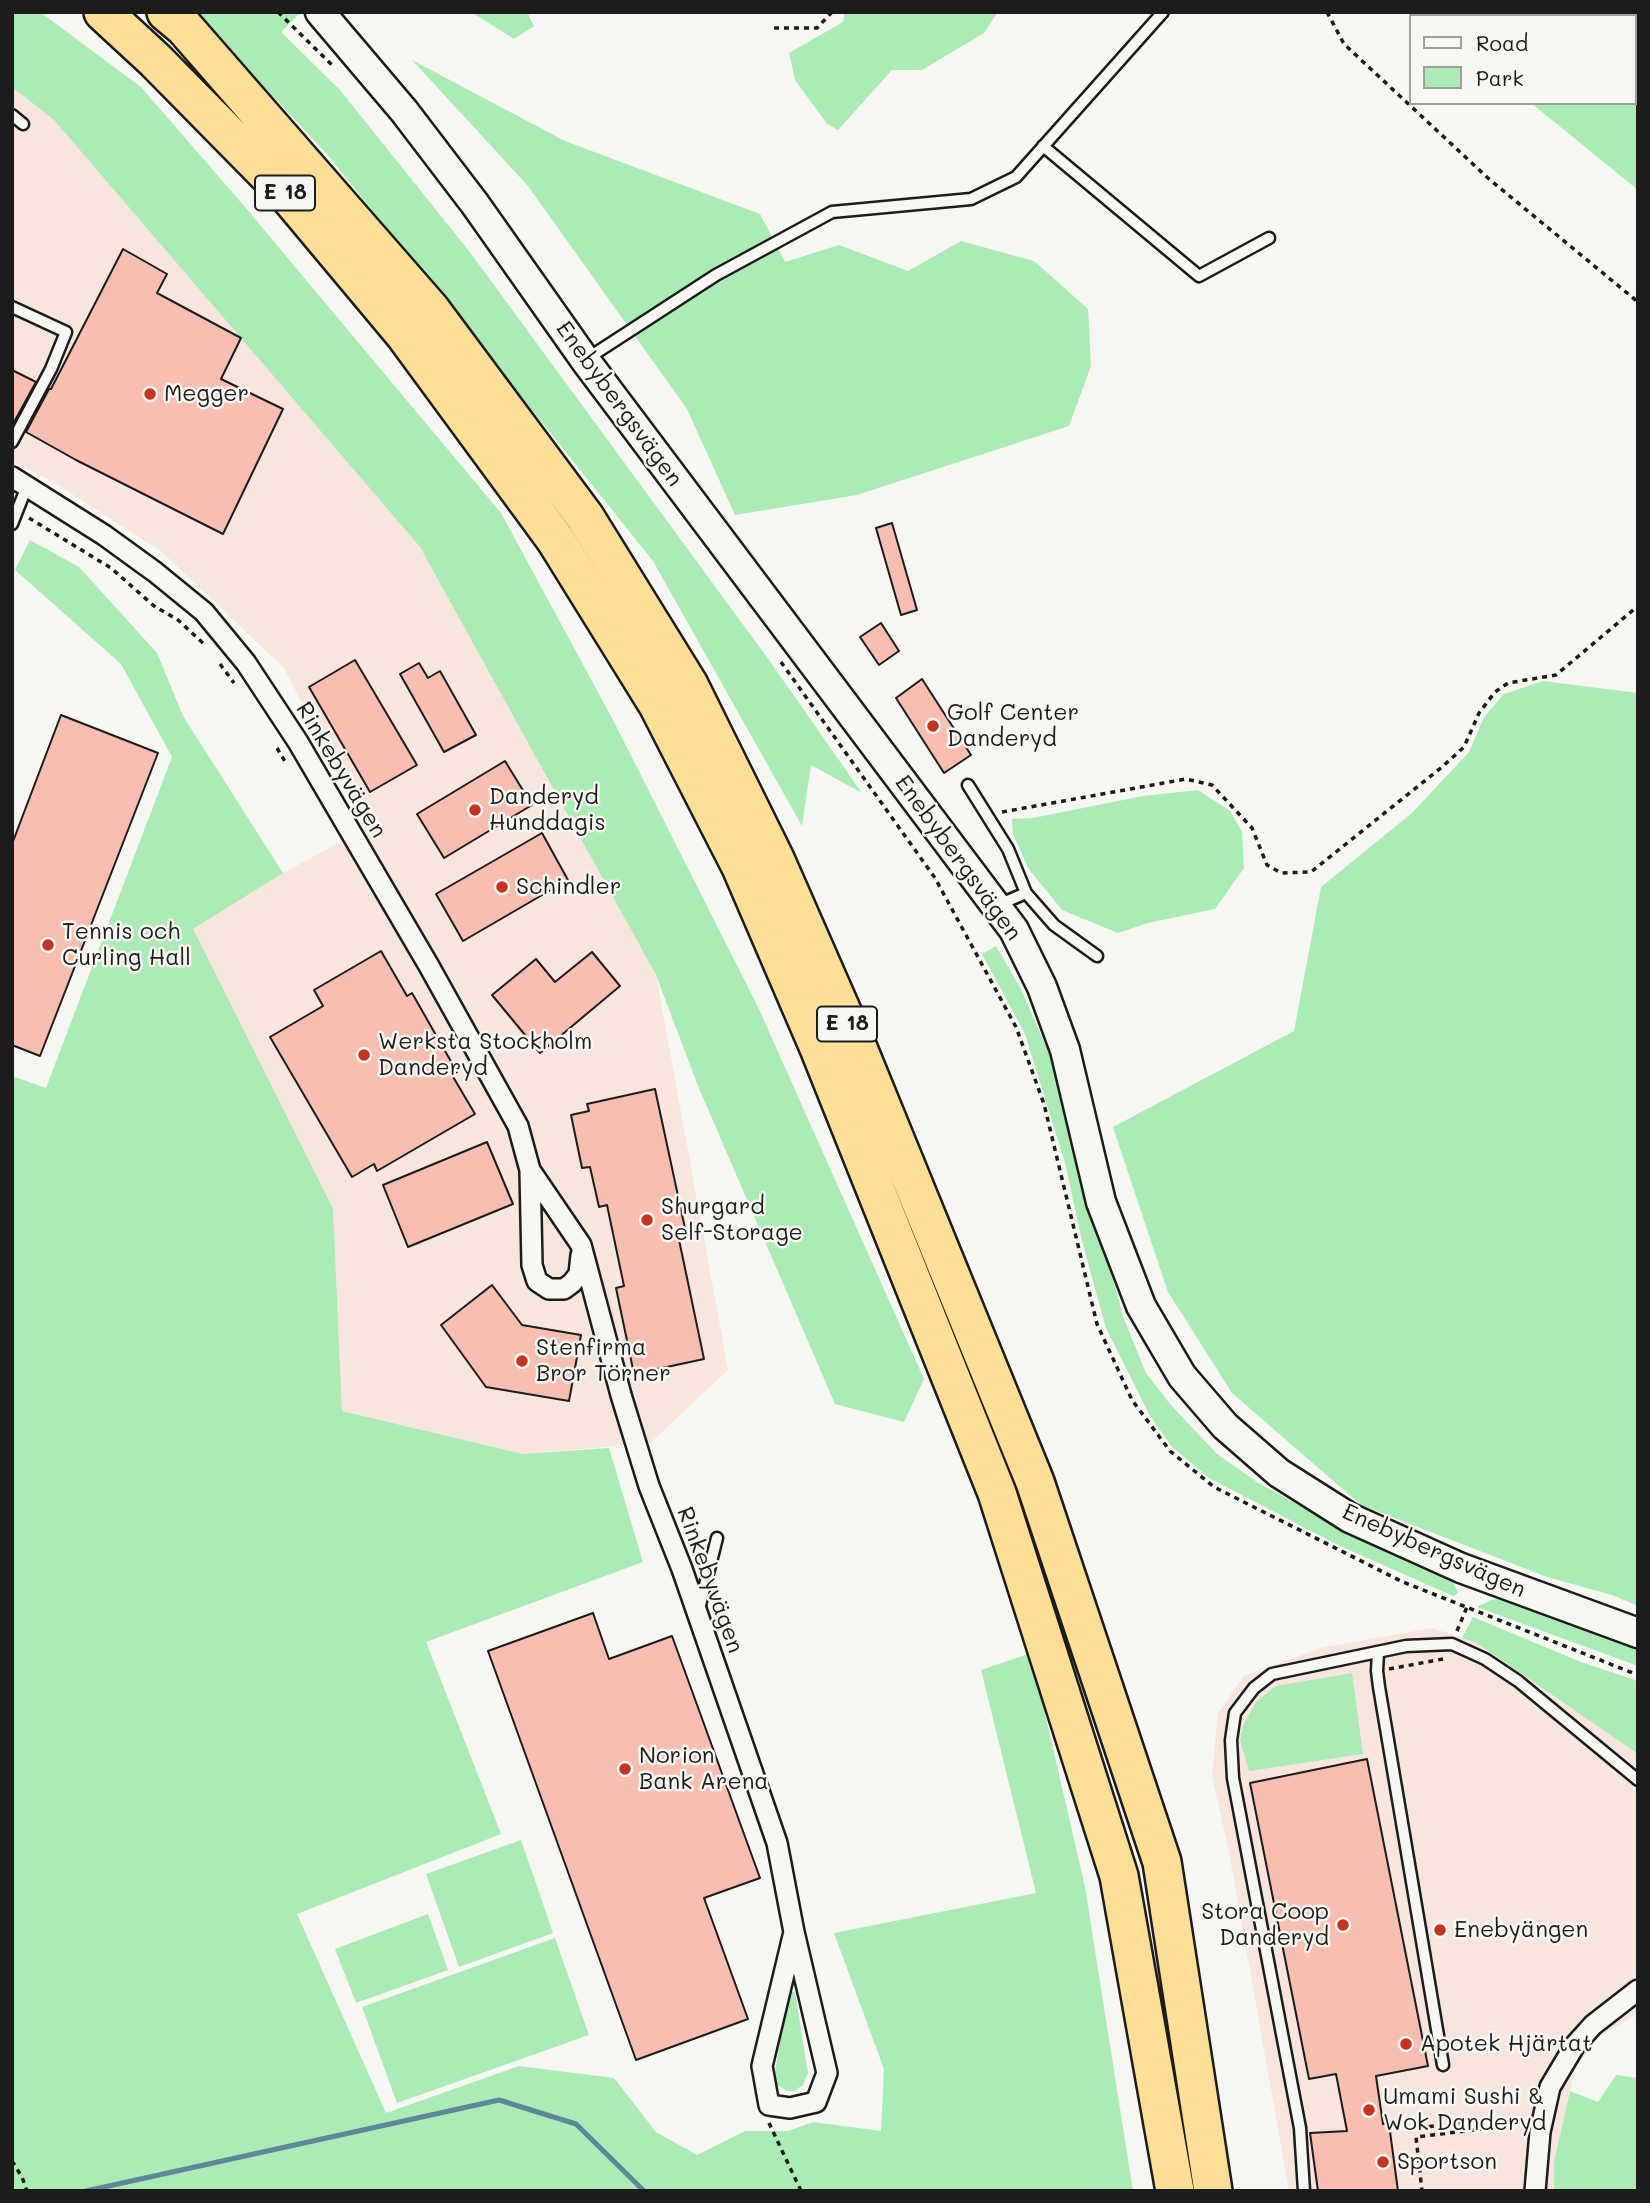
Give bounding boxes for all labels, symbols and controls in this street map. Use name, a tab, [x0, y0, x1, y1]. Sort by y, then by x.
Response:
legend	[1408, 14, 1636, 105]
text: Road	[1476, 29, 1528, 56]
text: Park	[1476, 64, 1524, 91]
road number: E 18	[255, 176, 315, 210]
street label: Enebybergsvägen	[550, 316, 688, 492]
place label: Megger	[164, 380, 249, 408]
marker: Megger	[142, 386, 158, 402]
street label: Rinkebyvägen	[290, 697, 392, 843]
place label: Golf Center Danderyd	[947, 699, 1079, 753]
marker: Golf Center Danderyd	[925, 718, 941, 734]
street label: Enebybergsvägen	[889, 770, 1027, 946]
place label: Danderyd Hunddagis	[489, 783, 606, 837]
marker: Danderyd Hunddagis	[467, 802, 483, 818]
place label: Schindler	[516, 873, 621, 901]
marker: Schindler	[494, 879, 510, 895]
place label: Tennis och Curling Hall	[62, 918, 191, 972]
marker: Tennis och Curling Hall	[40, 937, 56, 953]
road number: E 18	[817, 1006, 877, 1042]
place label: Werksta Stockholm Danderyd	[378, 1028, 592, 1082]
marker: Werksta Stockholm Danderyd	[356, 1047, 372, 1063]
place label: Shurgard Self-Storage	[661, 1193, 803, 1247]
marker: Shurgard Self-Storage	[639, 1212, 655, 1228]
place label: Stenfirma Bror Törner	[536, 1334, 671, 1388]
marker: Stenfirma Bror Törner	[514, 1353, 530, 1369]
street label: Enebybergsvägen	[1338, 1498, 1530, 1604]
street label: Rinkebyvägen	[671, 1503, 749, 1657]
place label: Norion Bank Arena	[639, 1742, 769, 1796]
marker: Norion Bank Arena	[617, 1761, 633, 1777]
place label: Stora Coop Danderyd	[1201, 1898, 1329, 1952]
place label: Enebyängen	[1454, 1916, 1588, 1944]
marker: Stora Coop Danderyd	[1335, 1917, 1351, 1933]
marker: Enebyängen	[1432, 1922, 1448, 1938]
place label: Apotek Hjärtat	[1420, 2030, 1592, 2058]
marker: Apotek Hjärtat	[1398, 2036, 1414, 2052]
place label: Umami Sushi & Wok Danderyd	[1383, 2083, 1546, 2137]
marker: Umami Sushi & Wok Danderyd	[1361, 2102, 1377, 2118]
place label: Sportson	[1397, 2148, 1497, 2176]
marker: Sportson	[1375, 2154, 1391, 2170]

